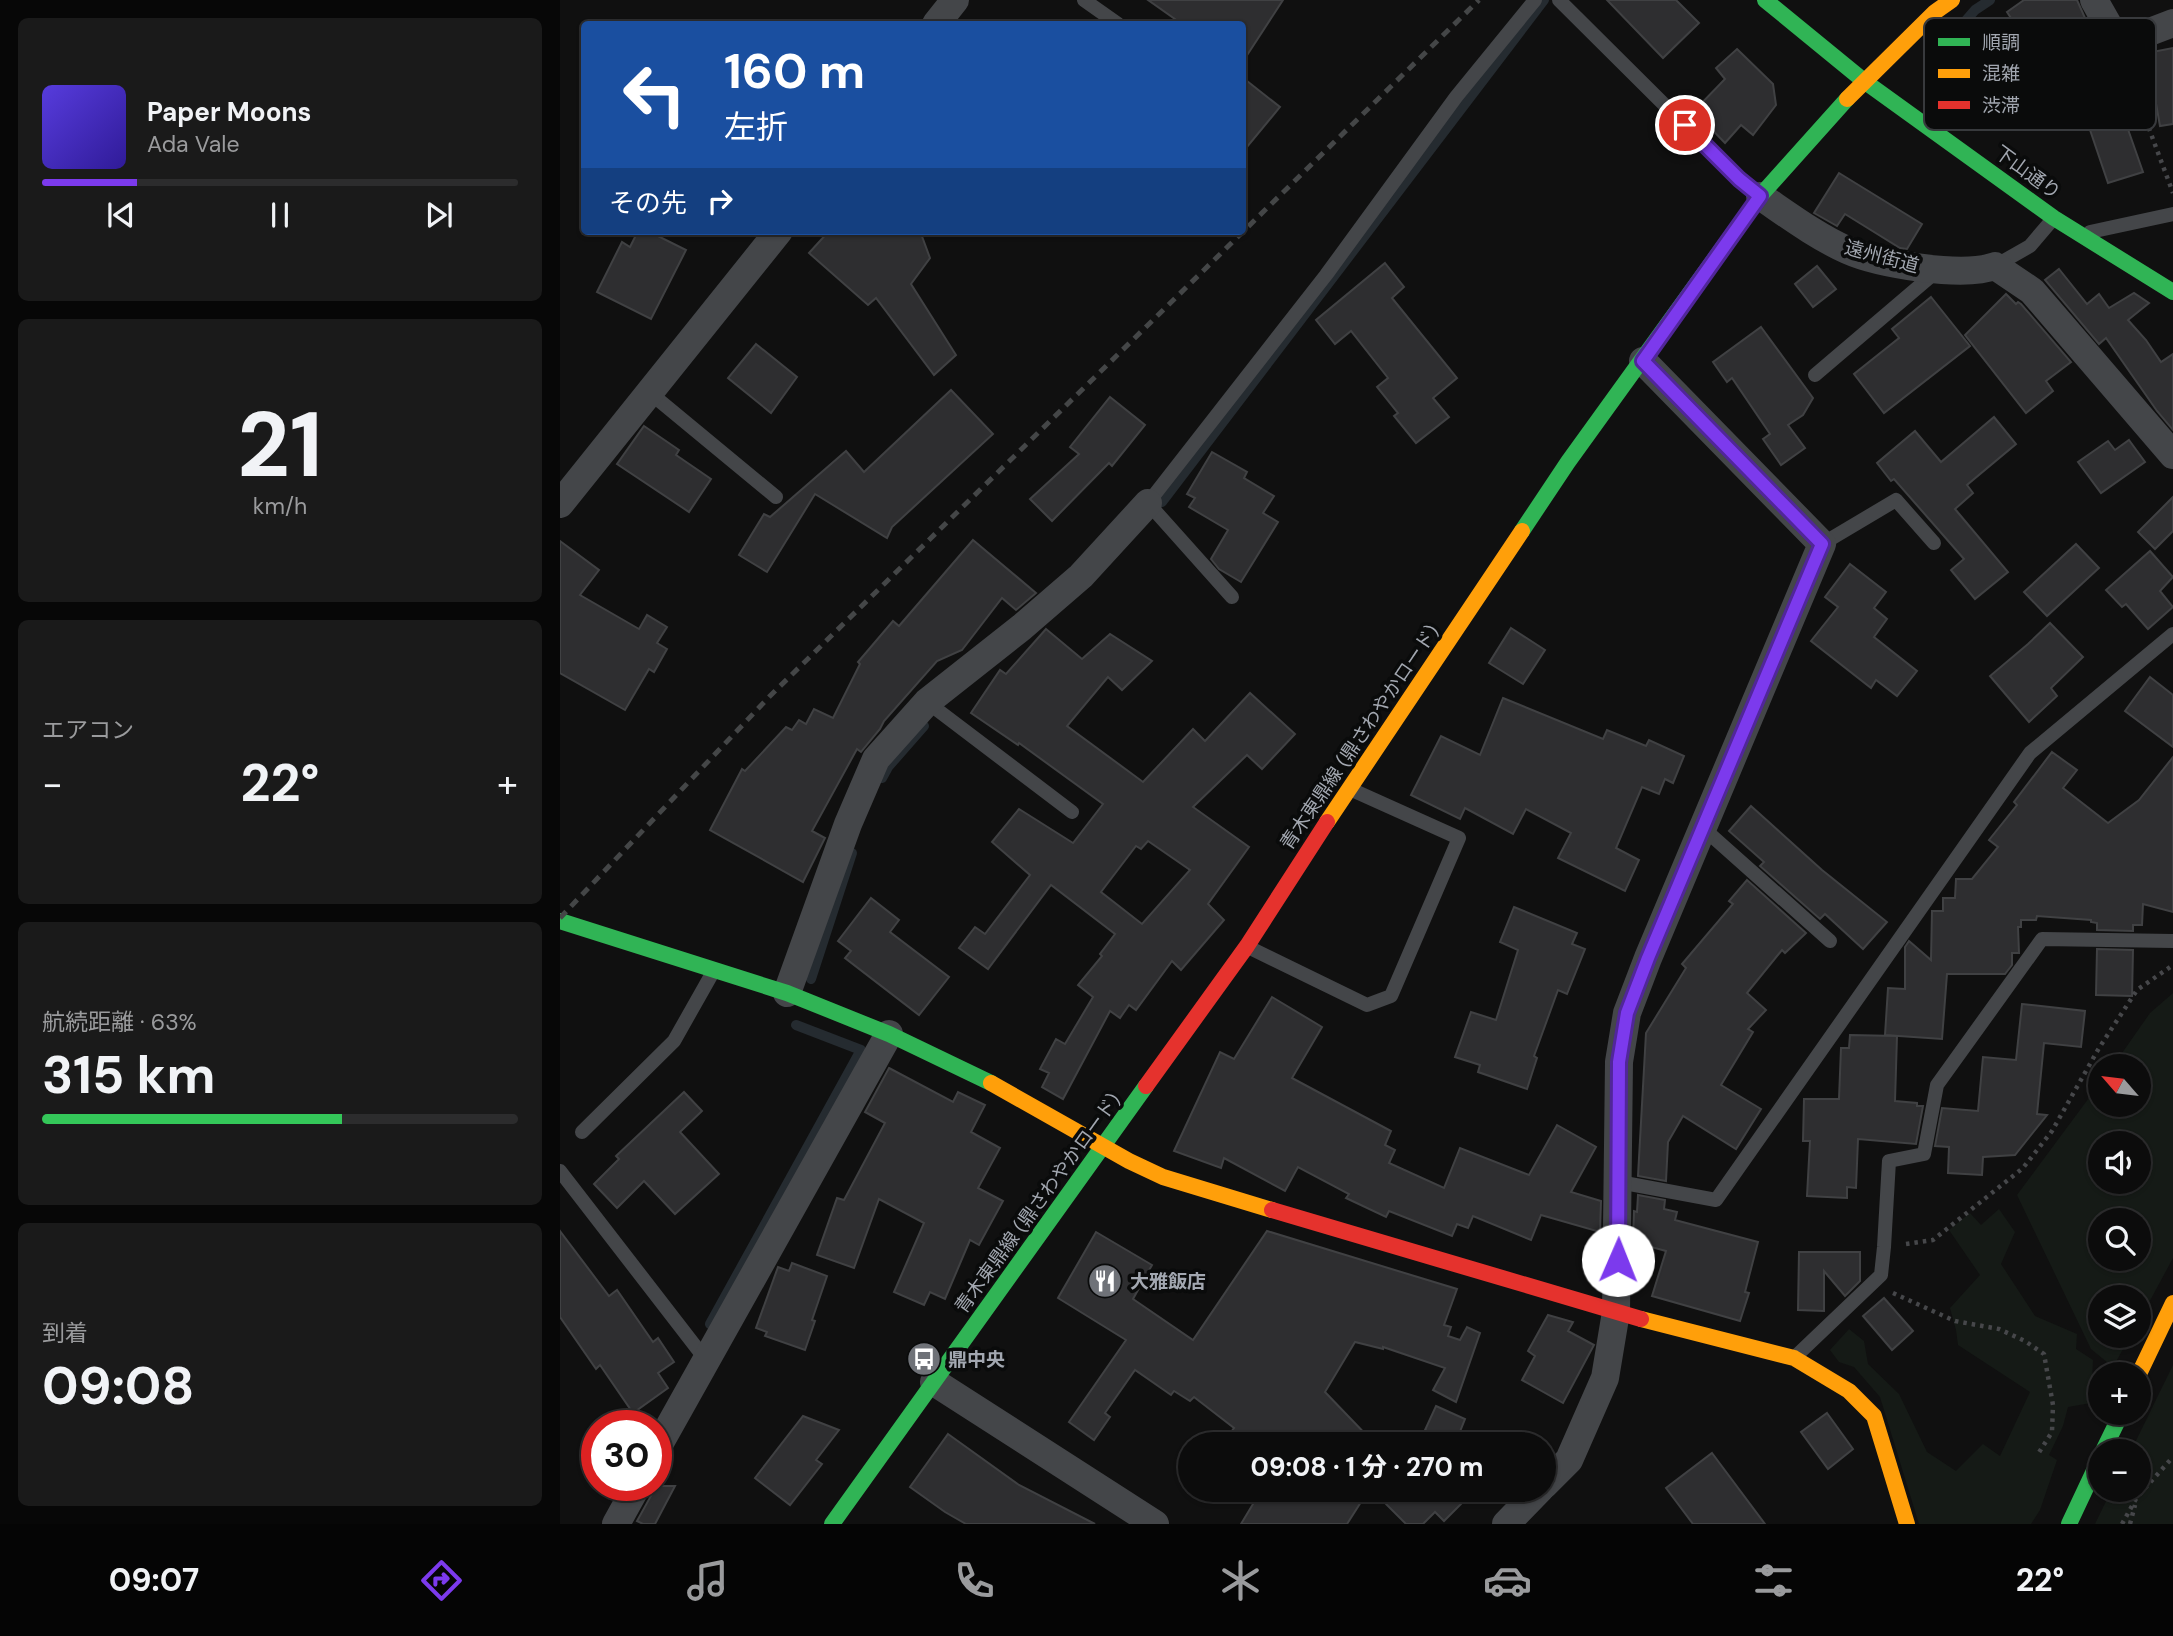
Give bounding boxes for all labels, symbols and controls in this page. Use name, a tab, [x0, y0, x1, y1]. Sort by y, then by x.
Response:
legend	[1924, 18, 2156, 130]
text: 順調	[1982, 30, 2020, 55]
text: 160 m	[724, 39, 865, 103]
icon: left	[609, 49, 700, 140]
text: 混雑	[1982, 61, 2020, 86]
text: 渋滞	[1982, 93, 2020, 118]
text: Paper Moons	[147, 95, 311, 129]
pin	[1655, 95, 1715, 155]
text: 左折	[724, 106, 788, 148]
icon: arrive	[1666, 106, 1704, 144]
text: Ada Vale	[147, 129, 240, 159]
street label: 下山通り	[1990, 140, 2066, 205]
icon: right	[701, 182, 739, 220]
text: その先	[609, 186, 687, 220]
icon: previous	[102, 196, 140, 234]
icon: pause	[261, 196, 299, 234]
icon: next	[420, 196, 458, 234]
street label: 遠州街道	[1842, 235, 1922, 278]
text: 21	[237, 386, 323, 504]
text: km/h	[253, 491, 307, 521]
street label: 青木東鼎線 (鼎さわやかロード)	[1275, 620, 1444, 855]
text: エアコン	[42, 715, 134, 745]
text: 22°	[241, 749, 319, 817]
text: −	[42, 759, 63, 809]
text: +	[497, 759, 518, 809]
text: 航続距離 · 63%	[42, 1007, 197, 1037]
text: 315 km	[42, 1041, 215, 1109]
north arrow	[2088, 1054, 2151, 1116]
map controls	[2088, 1054, 2151, 1502]
street label: 青木東鼎線 (鼎さわやかロード)	[949, 1088, 1126, 1318]
button: sound	[2088, 1131, 2151, 1194]
button: search	[2088, 1208, 2151, 1271]
position arrow	[1581, 1223, 1655, 1297]
restaurant icon: 大雅飯店	[1086, 1262, 1124, 1300]
place label: 大雅飯店	[1130, 1269, 1206, 1294]
button: layers	[2088, 1285, 2151, 1348]
text: 到着	[42, 1318, 88, 1348]
bus stop icon: 鼎中央	[905, 1340, 943, 1378]
place label: 鼎中央	[948, 1347, 1005, 1372]
text: 09:08	[42, 1352, 194, 1420]
button: +	[2088, 1362, 2151, 1425]
speed limit sign: 30	[581, 1410, 672, 1501]
button: −	[2088, 1439, 2151, 1502]
text: 09:08 · 1 分 · 270 m	[1251, 1450, 1483, 1484]
icon: directions	[417, 1556, 466, 1605]
icon: music	[683, 1556, 732, 1605]
icon: phone	[950, 1556, 999, 1605]
icon: climate	[1216, 1556, 1265, 1605]
icon: car	[1483, 1556, 1532, 1605]
icon: filters	[1749, 1556, 1798, 1605]
text: 09:07	[109, 1559, 199, 1601]
text: 22°	[2016, 1559, 2064, 1601]

